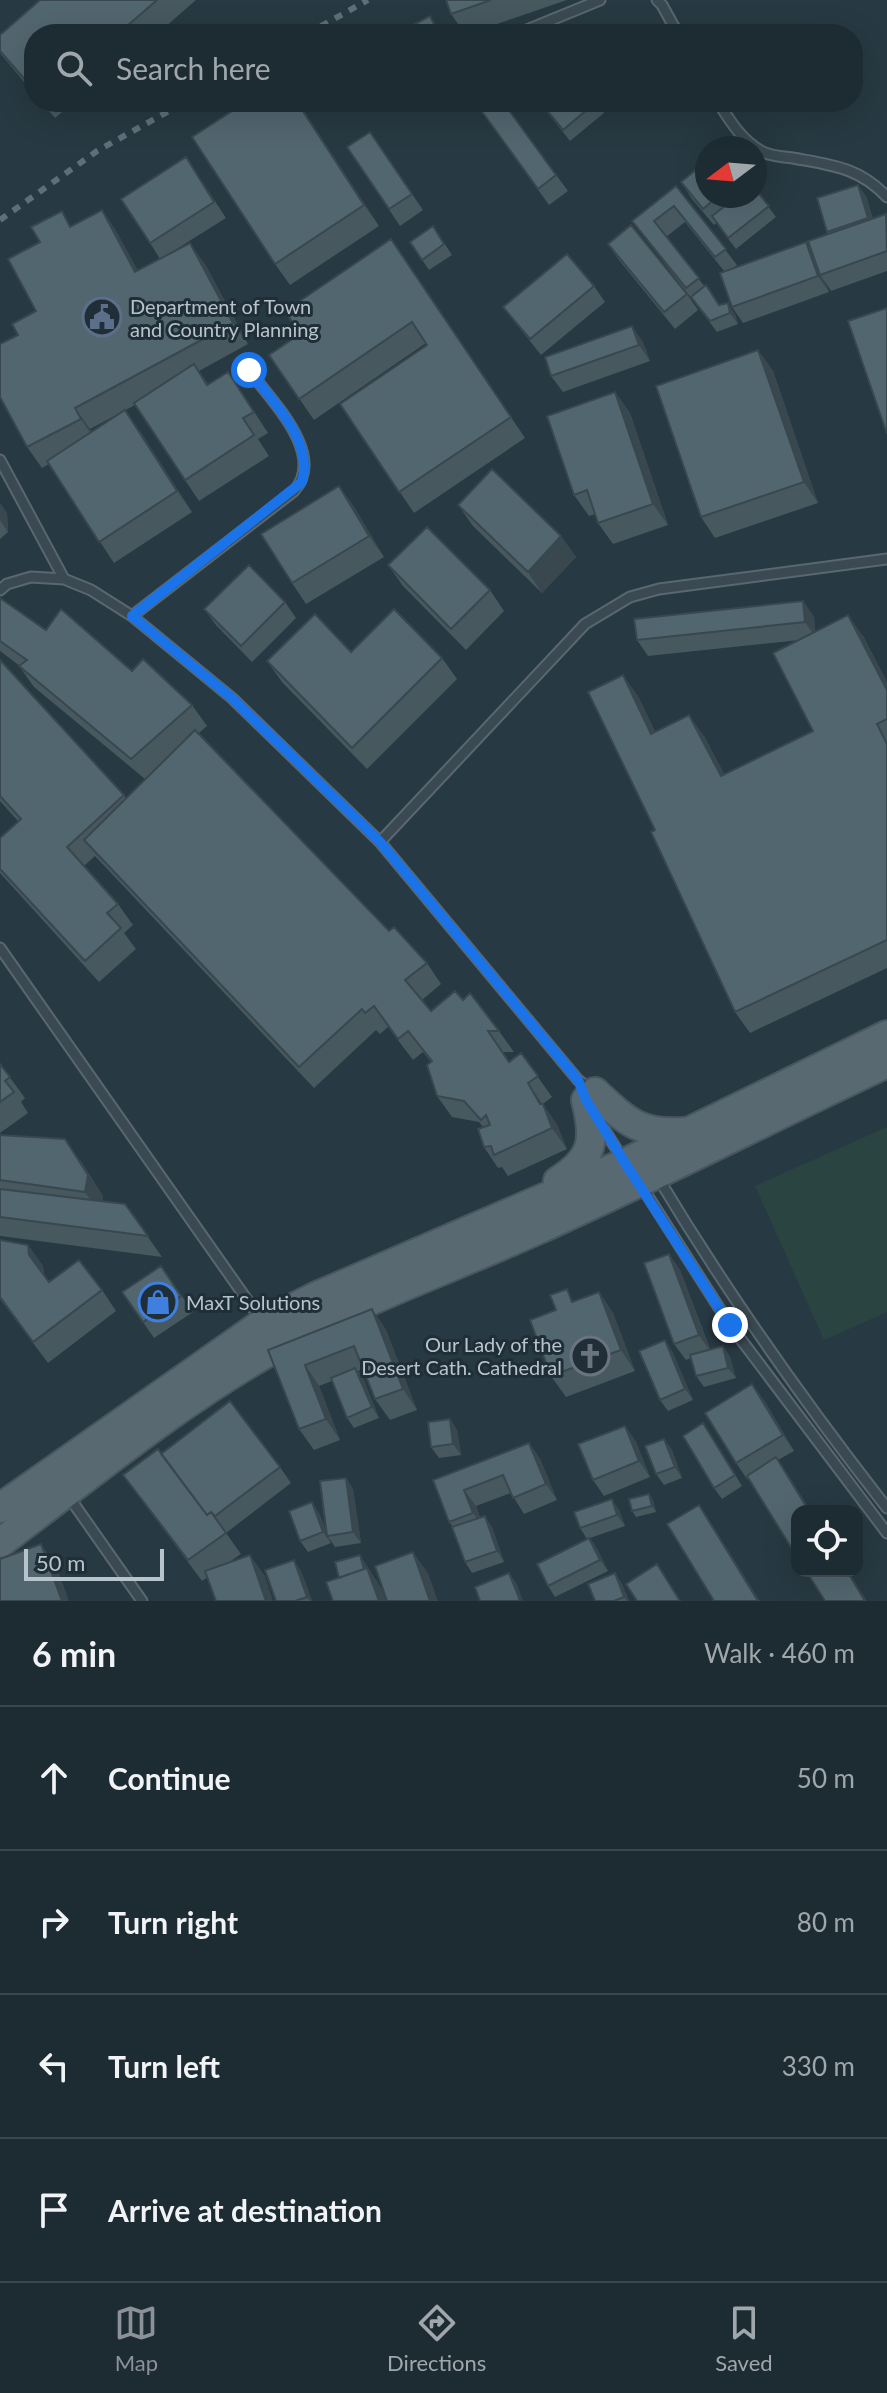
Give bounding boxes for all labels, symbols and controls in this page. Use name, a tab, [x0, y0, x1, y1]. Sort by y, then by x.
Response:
search box	[24, 24, 863, 112]
icon: search	[52, 46, 96, 90]
text: Search here	[116, 50, 271, 86]
north arrow	[695, 136, 767, 208]
place label: Department of Town and Country Planning	[130, 294, 319, 341]
public building icon: Department of Town and Country Planning	[81, 296, 123, 338]
route start	[231, 352, 267, 388]
shop icon: MaxT Solutions	[137, 1281, 179, 1323]
place label: MaxT Solutions	[186, 1290, 320, 1314]
route end	[712, 1307, 748, 1343]
place label: Our Lady of the Desert Cath. Cathedral	[361, 1332, 562, 1379]
church icon: Our Lady of the Desert Cath. Cathedral	[569, 1335, 611, 1377]
map controls	[791, 1505, 863, 1577]
button: locate	[791, 1505, 863, 1577]
scale bar	[24, 1545, 164, 1581]
text: 50 m	[36, 1549, 85, 1576]
text: 6 min	[32, 1633, 116, 1674]
text: Walk · 460 m	[704, 1637, 855, 1669]
icon: ahead	[32, 1756, 76, 1800]
text: Continue	[108, 1760, 231, 1796]
text: 50 m	[797, 1762, 855, 1794]
icon: right	[32, 1900, 76, 1944]
text: Turn right	[108, 1904, 238, 1940]
text: 80 m	[797, 1906, 855, 1938]
icon: left	[32, 2044, 76, 2088]
text: Turn left	[108, 2048, 220, 2084]
text: 330 m	[782, 2050, 855, 2082]
icon: arrive	[32, 2188, 76, 2232]
text: Arrive at destination	[108, 2192, 382, 2228]
tab: Map	[114, 2301, 158, 2376]
tab: Directions	[387, 2301, 486, 2376]
tab: Saved	[715, 2301, 773, 2376]

